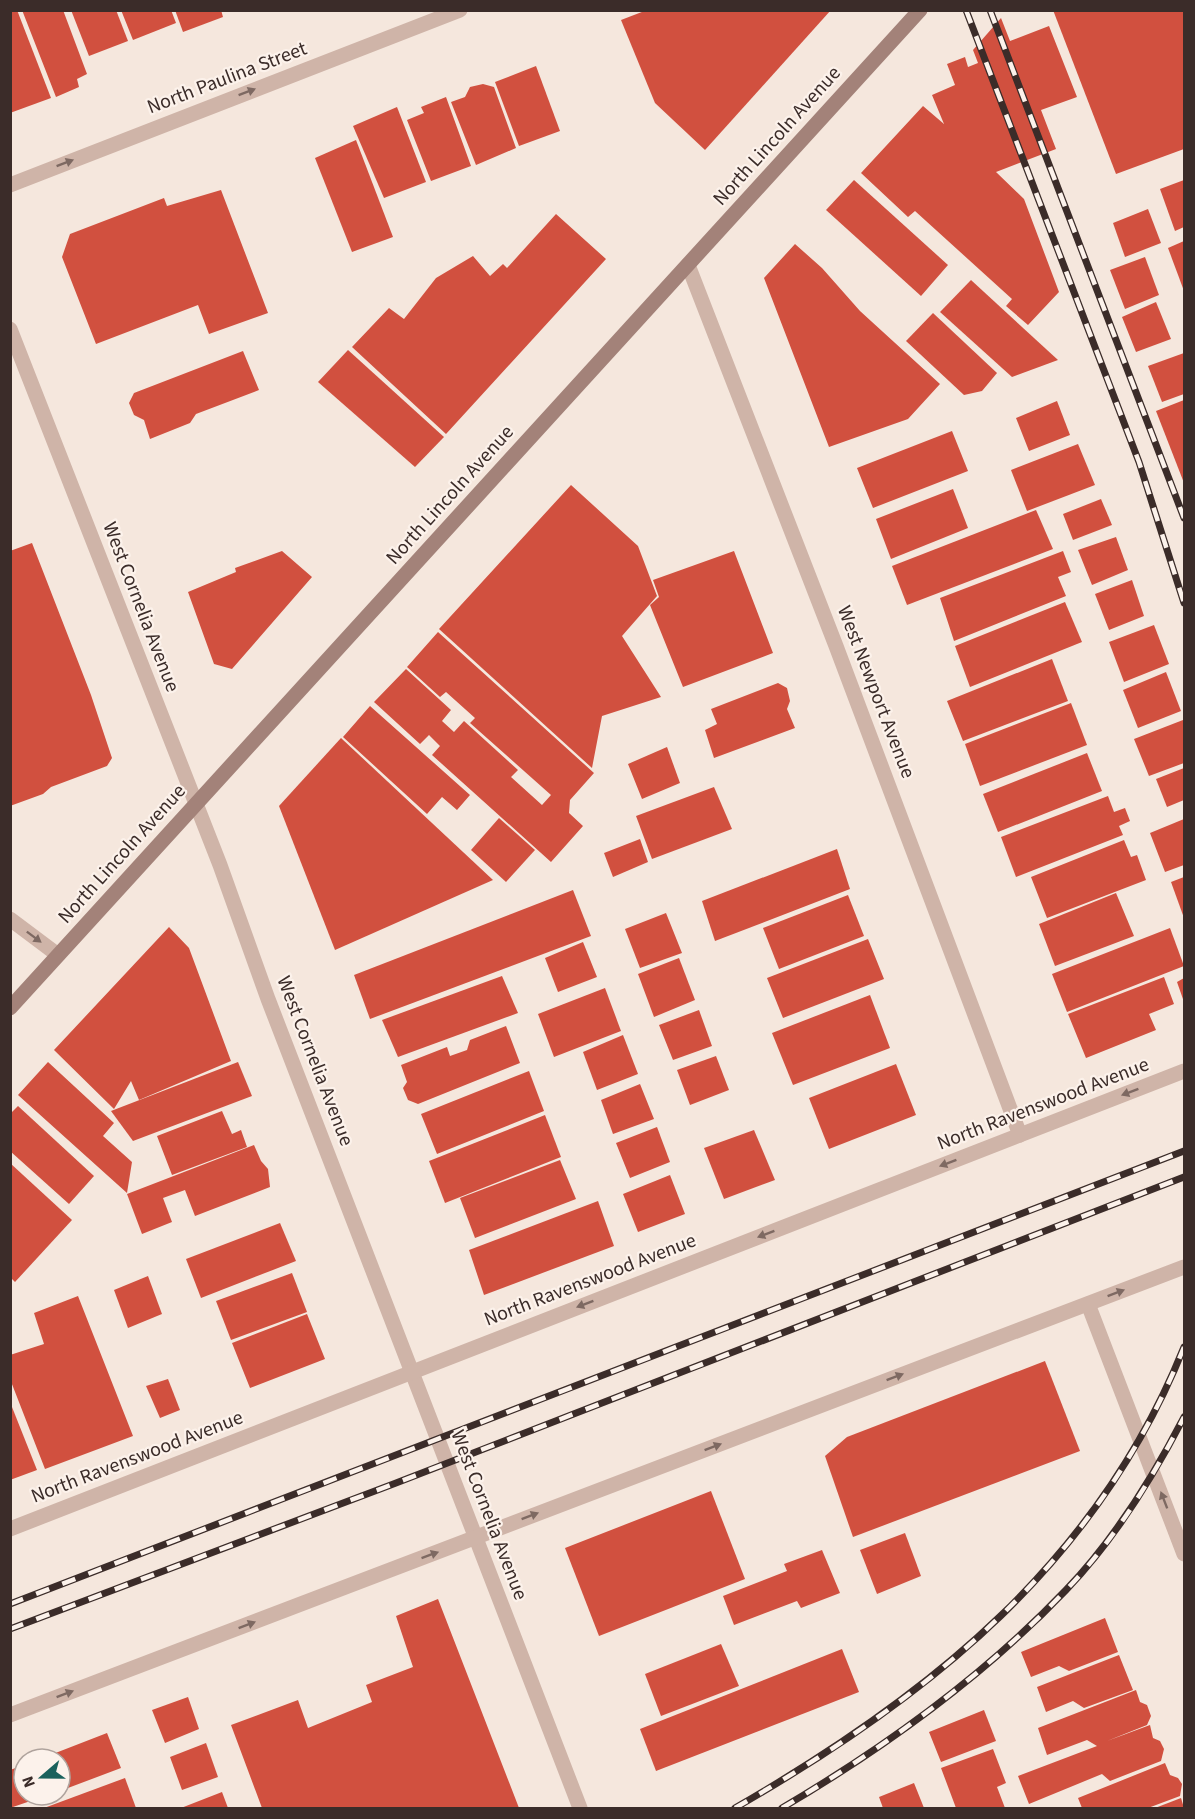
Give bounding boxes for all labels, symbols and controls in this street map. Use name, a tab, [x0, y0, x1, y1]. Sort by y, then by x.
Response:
street label: North Paulina Street	[143, 35, 311, 121]
street label: North Lincoln Avenue	[707, 60, 847, 212]
one-way arrow	[238, 87, 256, 97]
one-way arrow	[56, 158, 74, 168]
street label: North Lincoln Avenue	[380, 419, 520, 571]
street label: West Cornelia Avenue	[96, 518, 186, 696]
street label: West Newport Avenue	[830, 602, 922, 783]
street label: North Lincoln Avenue	[52, 778, 192, 930]
one-way arrow	[26, 931, 42, 943]
street label: West Cornelia Avenue	[270, 972, 360, 1150]
street label: North Ravenswood Avenue	[933, 1051, 1153, 1157]
one-way arrow	[1121, 1088, 1139, 1098]
one-way arrow	[939, 1159, 957, 1168]
street label: North Ravenswood Avenue	[480, 1227, 700, 1333]
one-way arrow	[757, 1229, 775, 1239]
one-way arrow	[1107, 1288, 1125, 1297]
one-way arrow	[575, 1299, 593, 1309]
one-way arrow	[886, 1372, 904, 1382]
street label: North Ravenswood Avenue	[27, 1404, 247, 1510]
street label: West Cornelia Avenue	[444, 1426, 534, 1604]
one-way arrow	[704, 1442, 722, 1452]
one-way arrow	[1158, 1491, 1168, 1509]
one-way arrow	[522, 1511, 540, 1521]
one-way arrow	[421, 1550, 439, 1560]
one-way arrow	[238, 1619, 256, 1629]
one-way arrow	[56, 1689, 74, 1698]
north arrow	[12, 1747, 72, 1807]
text: N	[17, 1773, 41, 1791]

